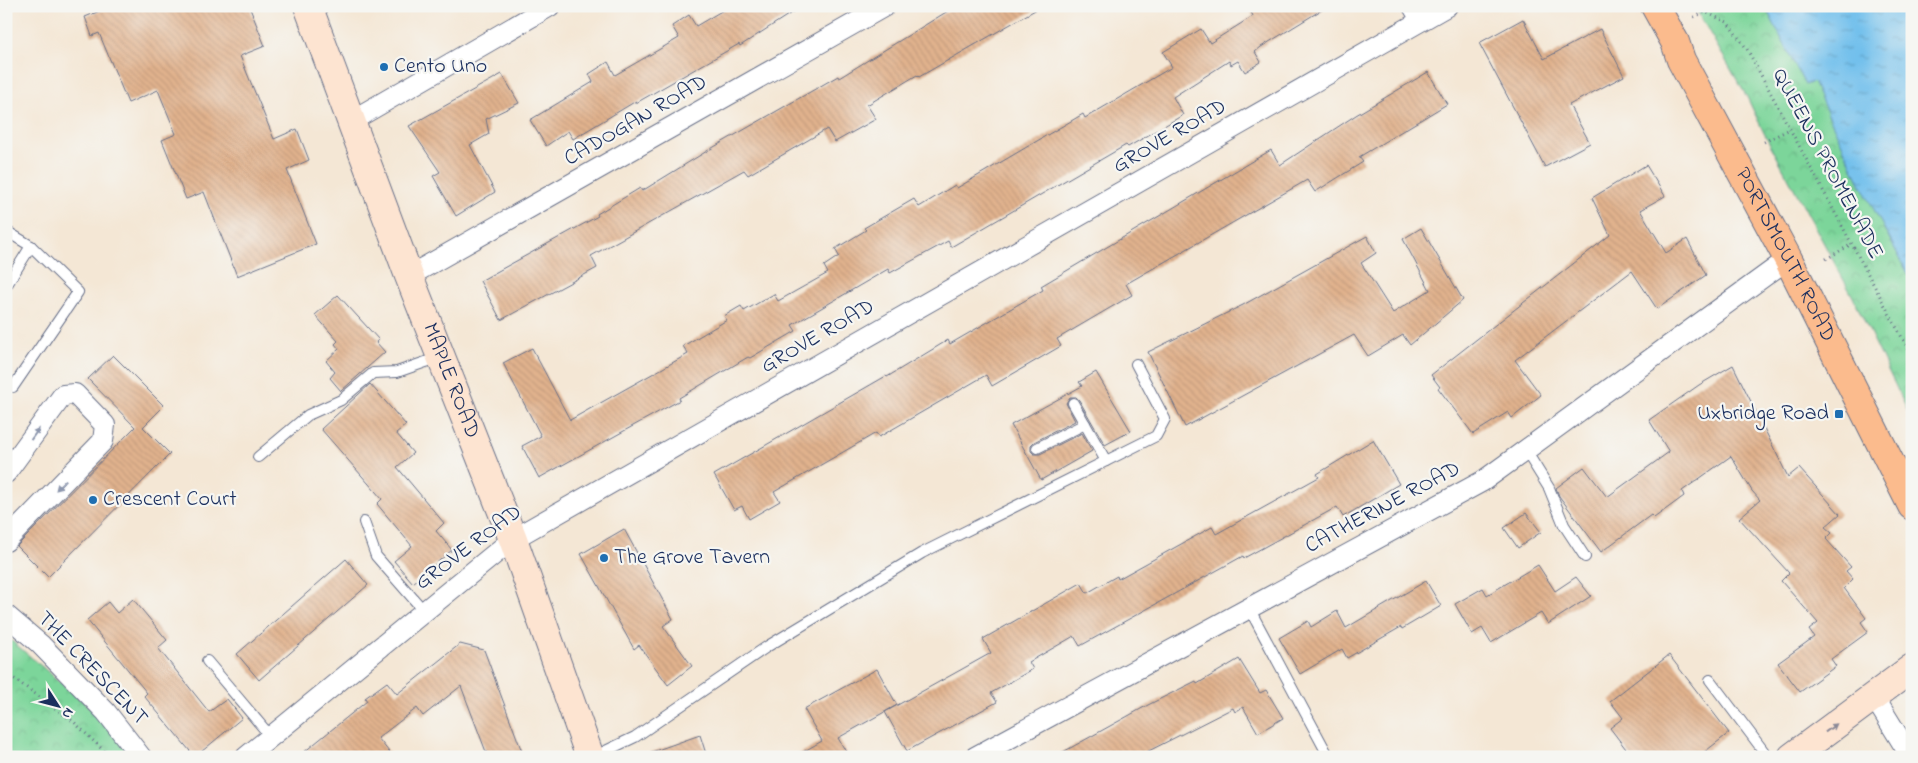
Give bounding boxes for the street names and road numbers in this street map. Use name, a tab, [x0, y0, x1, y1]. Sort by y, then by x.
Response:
street label: QUEENS PROMENADE	[1763, 63, 1891, 265]
street label: CADOGAN ROAD	[559, 67, 713, 175]
street label: GROVE ROAD	[1107, 92, 1233, 182]
street label: PORTSMOUTH ROAD	[1726, 162, 1843, 348]
street label: GROVE ROAD	[755, 292, 881, 382]
street label: MAPLE ROAD	[413, 318, 488, 443]
street label: CATHERINE ROAD	[1300, 454, 1466, 562]
street label: GROVE ROAD	[409, 497, 529, 599]
street label: THE CRESCENT	[31, 606, 153, 732]

